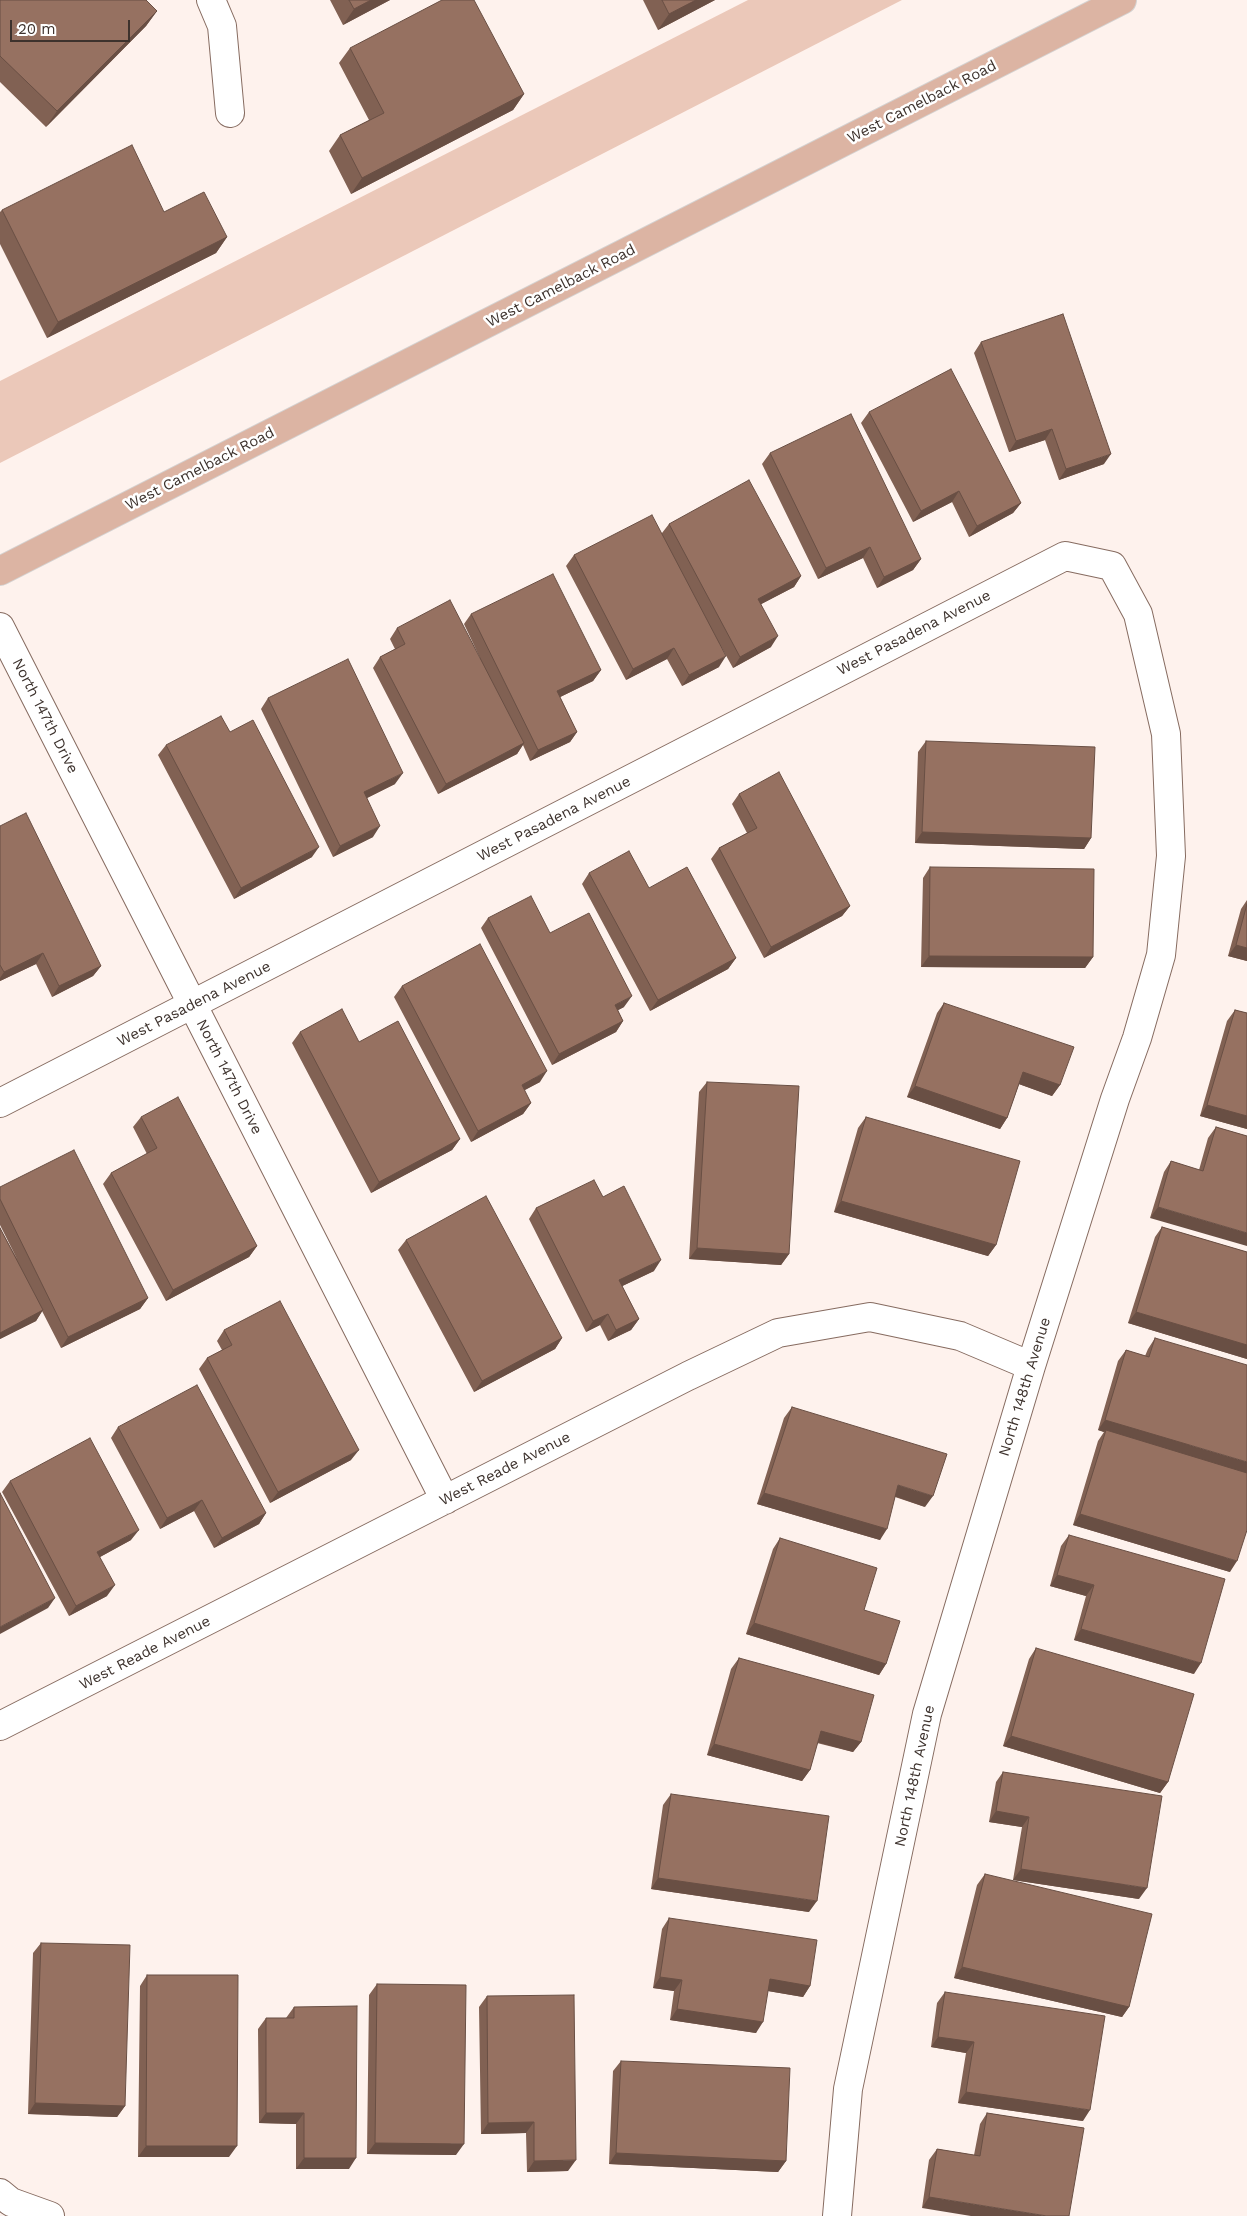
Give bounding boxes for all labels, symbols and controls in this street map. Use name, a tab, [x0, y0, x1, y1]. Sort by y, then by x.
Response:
scale bar	[12, 10, 132, 42]
text: 20 m	[18, 20, 56, 38]
street label: West Camelback Road	[845, 57, 999, 147]
street label: West Camelback Road	[484, 241, 638, 331]
street label: West Camelback Road	[123, 424, 277, 514]
street label: West Pasadena Avenue	[834, 586, 994, 680]
street label: North 147th Drive	[8, 655, 82, 777]
street label: West Pasadena Avenue	[474, 772, 634, 866]
street label: West Pasadena Avenue	[114, 957, 274, 1051]
street label: North 147th Drive	[192, 1016, 266, 1138]
street label: North 148th Avenue	[995, 1315, 1055, 1459]
street label: West Reade Avenue	[436, 1428, 574, 1510]
street label: West Reade Avenue	[76, 1612, 214, 1694]
street label: North 148th Avenue	[891, 1704, 939, 1848]

